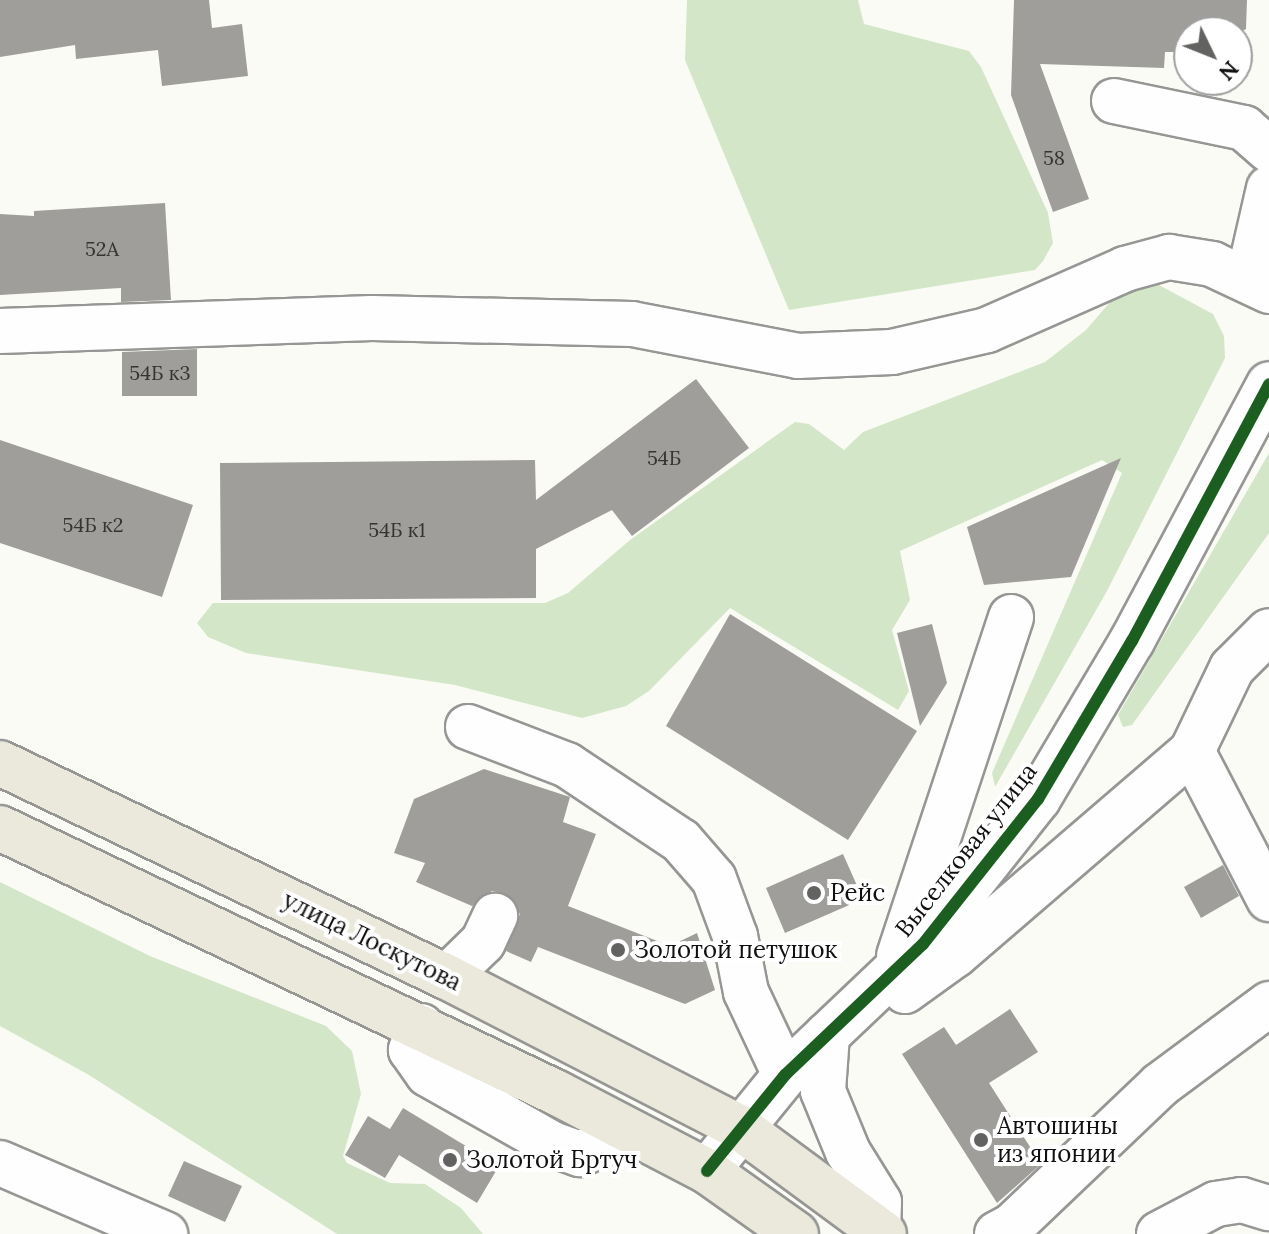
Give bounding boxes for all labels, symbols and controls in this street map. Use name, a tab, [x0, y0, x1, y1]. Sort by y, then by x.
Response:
north arrow	[1173, 16, 1253, 96]
text: N	[1213, 55, 1245, 87]
house number: 58	[1043, 145, 1065, 169]
house number: 52А	[85, 236, 119, 260]
house number: 54Б к3	[129, 360, 191, 384]
house number: 54Б	[647, 445, 681, 469]
house number: 54Б к2	[63, 512, 123, 536]
house number: 54Б к1	[368, 517, 426, 541]
street label: Выселковая улица	[889, 757, 1043, 943]
place label: Рейс	[830, 879, 885, 907]
marker: Рейс	[805, 884, 823, 902]
street label: улица Лоскутова	[278, 885, 466, 997]
place label: Золотой петушок	[634, 936, 837, 964]
marker: Золотой петушок	[609, 941, 627, 959]
place label: Автошины из японии	[997, 1112, 1118, 1168]
marker: Автошины из японии	[972, 1131, 990, 1149]
place label: Золотой Бртуч	[466, 1146, 637, 1174]
marker: Золотой Бртуч	[441, 1151, 459, 1169]

